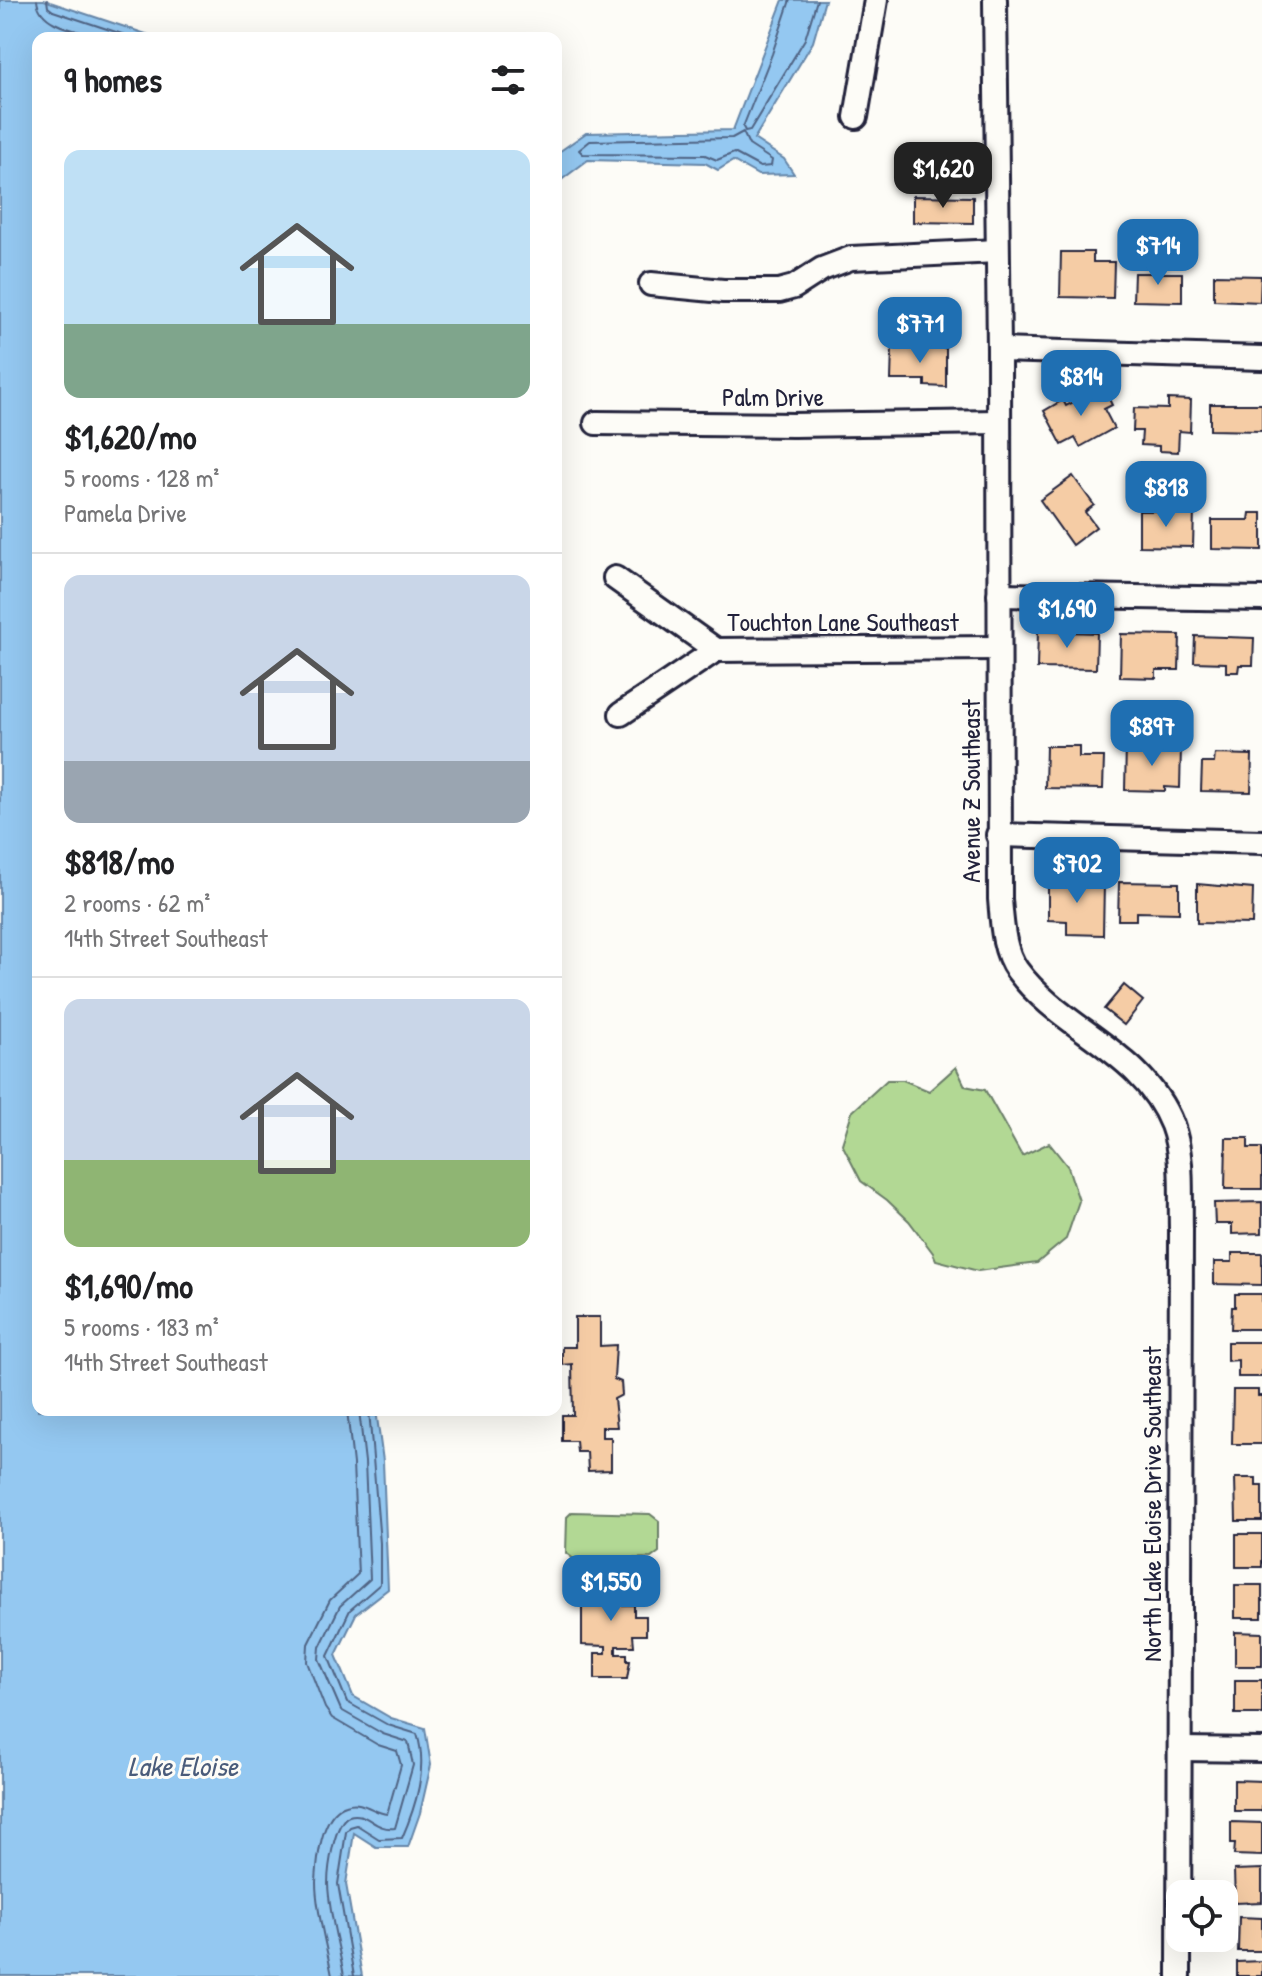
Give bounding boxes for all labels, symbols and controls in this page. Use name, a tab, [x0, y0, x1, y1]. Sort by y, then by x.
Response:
text: 9 homes	[64, 57, 162, 103]
icon: filters	[486, 58, 530, 102]
pin: $1,620	[878, 142, 1008, 210]
text: $1,620	[912, 150, 974, 185]
icon: home	[225, 202, 369, 346]
pin: $714	[1111, 219, 1205, 287]
text: $714	[1135, 227, 1181, 262]
pin: $771	[873, 297, 967, 365]
text: $771	[896, 305, 944, 340]
pin: $814	[1034, 350, 1128, 418]
text: $814	[1059, 358, 1103, 393]
street label: Palm Drive	[722, 379, 824, 414]
text: $1,620/mo	[64, 414, 196, 460]
text: 5 rooms · 128 m²	[64, 460, 219, 495]
pin: $818	[1119, 461, 1213, 529]
text: $818	[1143, 469, 1189, 504]
text: Pamela Drive	[64, 495, 187, 530]
pin: $1,690	[1002, 582, 1132, 650]
text: $1,690	[1037, 590, 1097, 625]
street label: Touchton Lane Southeast	[727, 604, 960, 639]
icon: home	[225, 627, 369, 771]
street label: Avenue Z Southeast	[953, 698, 988, 883]
pin: $897	[1105, 700, 1199, 768]
text: $897	[1129, 708, 1175, 743]
pin: $702	[1030, 837, 1124, 905]
text: $818/mo	[64, 839, 174, 885]
text: $702	[1052, 845, 1102, 880]
text: 2 rooms · 62 m²	[64, 885, 210, 920]
text: 14th Street Southeast	[64, 920, 268, 955]
icon: home	[225, 1051, 369, 1195]
text: $1,690/mo	[64, 1263, 193, 1309]
text: 5 rooms · 183 m²	[64, 1309, 219, 1344]
text: 14th Street Southeast	[64, 1344, 268, 1379]
street label: North Lake Eloise Drive Southeast	[1134, 1345, 1169, 1662]
pin: $1,550	[546, 1555, 676, 1623]
text: $1,550	[580, 1563, 642, 1598]
water label: Lake Eloise	[128, 1747, 240, 1785]
map controls	[1166, 1880, 1238, 1952]
button: locate	[1166, 1880, 1238, 1952]

